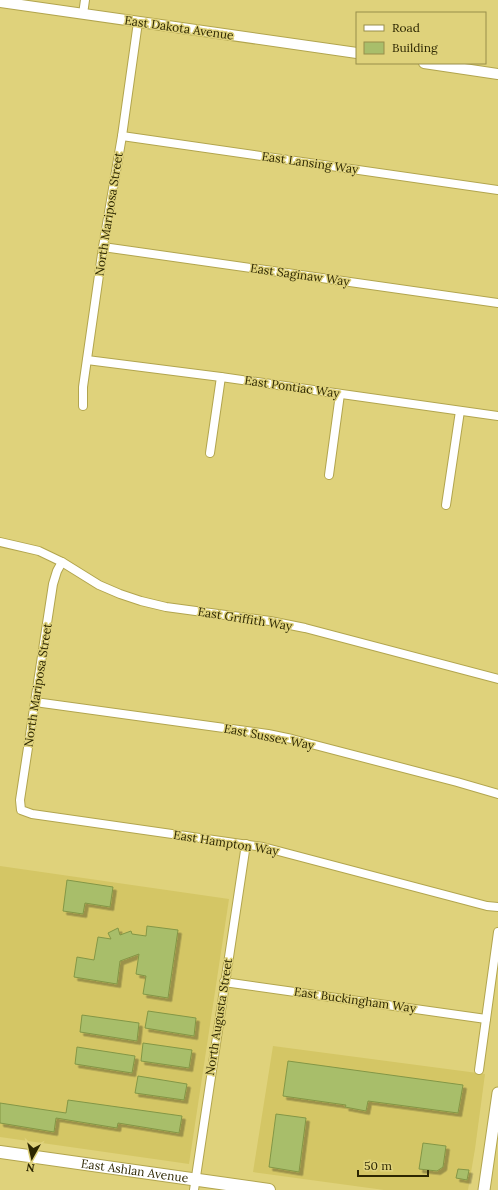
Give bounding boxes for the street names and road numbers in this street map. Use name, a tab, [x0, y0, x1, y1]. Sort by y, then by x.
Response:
street label: East Dakota Avenue	[123, 12, 235, 43]
street label: East Lansing Way	[261, 148, 360, 177]
street label: North Mariposa Street	[91, 151, 126, 277]
street label: East Saginaw Way	[249, 260, 351, 289]
street label: East Pontiac Way	[243, 372, 341, 401]
street label: East Griffith Way	[197, 604, 294, 633]
street label: North Mariposa Street	[20, 622, 55, 748]
street label: East Sussex Way	[223, 720, 316, 753]
street label: East Hampton Way	[172, 827, 280, 858]
street label: North Augusta Street	[202, 957, 235, 1077]
street label: East Buckingham Way	[293, 984, 418, 1016]
street label: East Ashlan Avenue	[80, 1156, 190, 1186]

